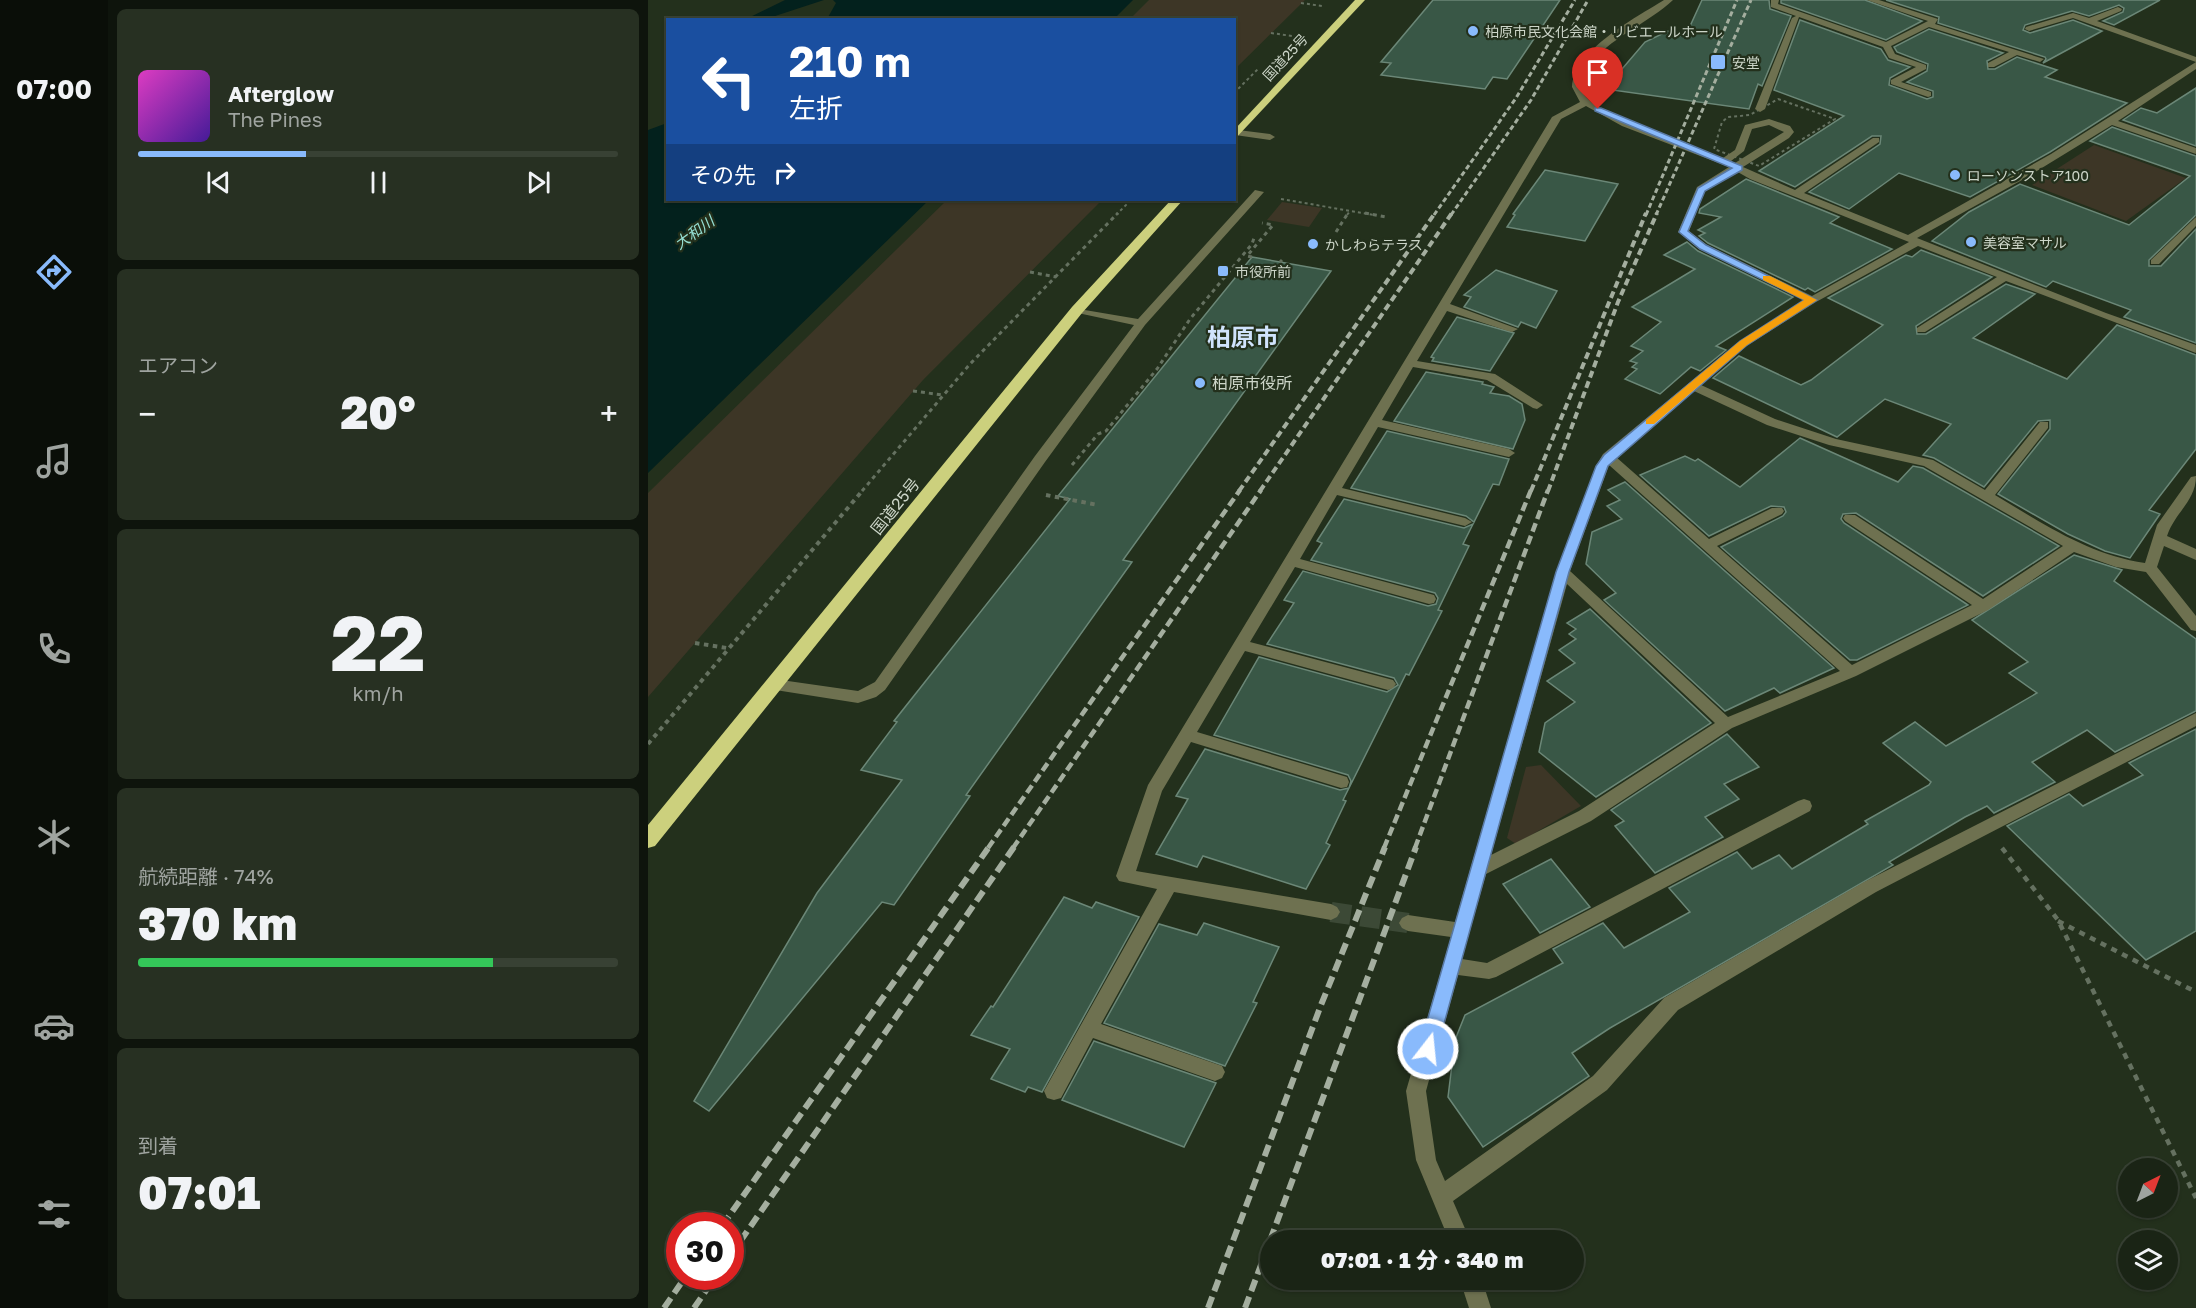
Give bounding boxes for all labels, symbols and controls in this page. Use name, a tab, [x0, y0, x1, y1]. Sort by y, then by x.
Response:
place label: 柏原市民文化会館・リビエールホール	[1485, 23, 1723, 40]
marker: 柏原市民文化会館・リビエールホール	[1466, 24, 1480, 38]
street label: 国道25号	[1259, 30, 1311, 84]
text: 210 m	[789, 36, 911, 86]
icon: left	[690, 42, 768, 120]
pin	[1572, 47, 1623, 109]
marker: 安堂	[1709, 53, 1727, 71]
place label: 安堂	[1732, 54, 1760, 71]
icon: arrive	[1581, 56, 1614, 89]
text: 07:00	[16, 73, 92, 105]
text: Afterglow	[228, 80, 334, 107]
text: 左折	[789, 92, 843, 124]
text: The Pines	[228, 107, 322, 131]
icon: right	[768, 156, 801, 189]
text: その先	[690, 161, 756, 188]
icon: previous	[202, 166, 235, 199]
icon: pause	[362, 166, 395, 199]
icon: next	[522, 166, 555, 199]
place label: ローソンストア100	[1967, 167, 2089, 184]
marker: ローソンストア100	[1948, 168, 1962, 182]
water label: 大和川	[671, 210, 719, 253]
place label: 美容室マサル	[1983, 234, 2067, 251]
marker: 美容室マサル	[1964, 235, 1978, 249]
place label: かしわらテラス	[1325, 236, 1423, 253]
marker: かしわらテラス	[1306, 237, 1320, 251]
icon: directions	[33, 251, 75, 293]
place label: 市役所前	[1235, 263, 1291, 280]
marker: 市役所前	[1216, 264, 1230, 278]
district label: 柏原市	[1207, 322, 1279, 351]
text: エアコン	[138, 353, 218, 377]
place label: 柏原市役所	[1212, 373, 1292, 393]
marker: 柏原市役所	[1193, 376, 1207, 390]
text: 20°	[340, 385, 416, 439]
text: −	[138, 394, 156, 433]
text: +	[600, 394, 618, 433]
icon: music	[33, 440, 75, 482]
street label: 国道25号	[866, 474, 924, 538]
text: 22	[330, 595, 426, 688]
icon: phone	[33, 628, 75, 670]
text: km/h	[353, 681, 403, 705]
icon: climate	[33, 816, 75, 858]
text: 航続距離 · 74%	[138, 864, 274, 888]
text: 370 km	[138, 896, 297, 950]
icon: car	[33, 1005, 75, 1047]
position arrow	[1396, 1017, 1460, 1081]
text: 到着	[138, 1133, 178, 1157]
north arrow	[2118, 1158, 2178, 1218]
map controls	[2118, 1158, 2178, 1290]
text: 07:01	[138, 1165, 261, 1219]
icon: filters	[33, 1193, 75, 1235]
speed limit sign: 30	[666, 1212, 744, 1290]
button: layers	[2118, 1230, 2178, 1290]
text: 07:01 · 1 分 · 340 m	[1321, 1246, 1523, 1273]

